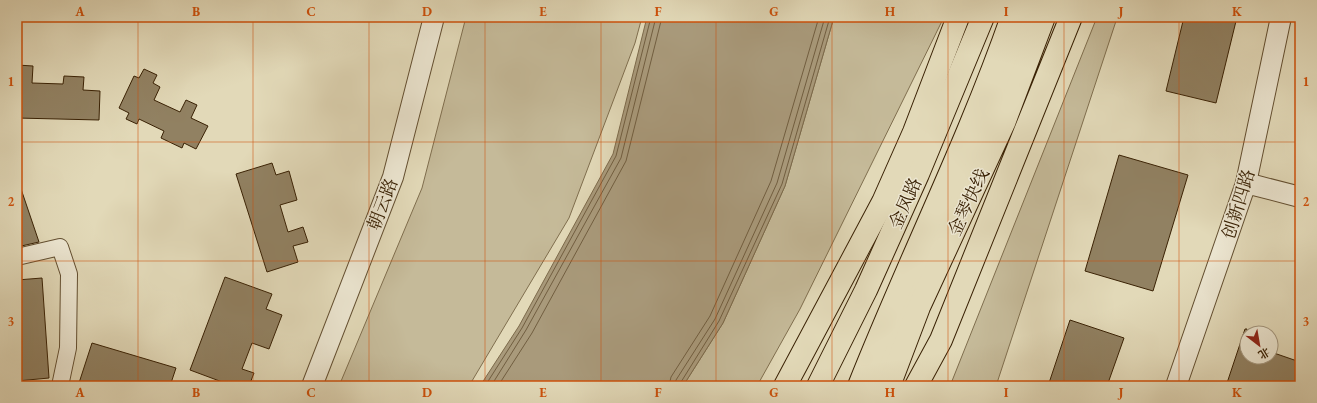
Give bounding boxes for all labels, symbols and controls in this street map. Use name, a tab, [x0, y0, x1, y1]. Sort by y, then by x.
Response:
text: A	[74, 3, 85, 20]
text: B	[192, 3, 200, 20]
text: C	[306, 3, 316, 20]
text: D	[422, 3, 432, 20]
text: E	[539, 3, 547, 20]
text: F	[654, 3, 662, 20]
text: G	[769, 3, 779, 20]
text: H	[885, 3, 896, 20]
text: I	[1004, 3, 1009, 20]
text: J	[1117, 3, 1124, 20]
text: K	[1232, 3, 1243, 20]
text: 1	[8, 73, 15, 90]
text: 1	[1303, 73, 1310, 90]
street label: 金琴快线	[942, 165, 994, 239]
street label: 创新四路	[1216, 166, 1260, 242]
street label: 金凤路	[884, 174, 926, 232]
street label: 朝云路	[362, 175, 402, 233]
text: 2	[8, 193, 15, 210]
text: 2	[1303, 193, 1310, 210]
text: 3	[8, 313, 15, 330]
text: 3	[1303, 313, 1310, 330]
north arrow	[1239, 325, 1279, 365]
text: 北	[1256, 345, 1272, 362]
text: A	[74, 384, 85, 401]
text: B	[192, 384, 200, 401]
text: C	[306, 384, 316, 401]
text: D	[422, 384, 432, 401]
text: E	[539, 384, 547, 401]
text: F	[654, 384, 662, 401]
text: G	[769, 384, 779, 401]
text: H	[885, 384, 896, 401]
text: I	[1004, 384, 1009, 401]
text: J	[1117, 384, 1124, 401]
text: K	[1232, 384, 1243, 401]

